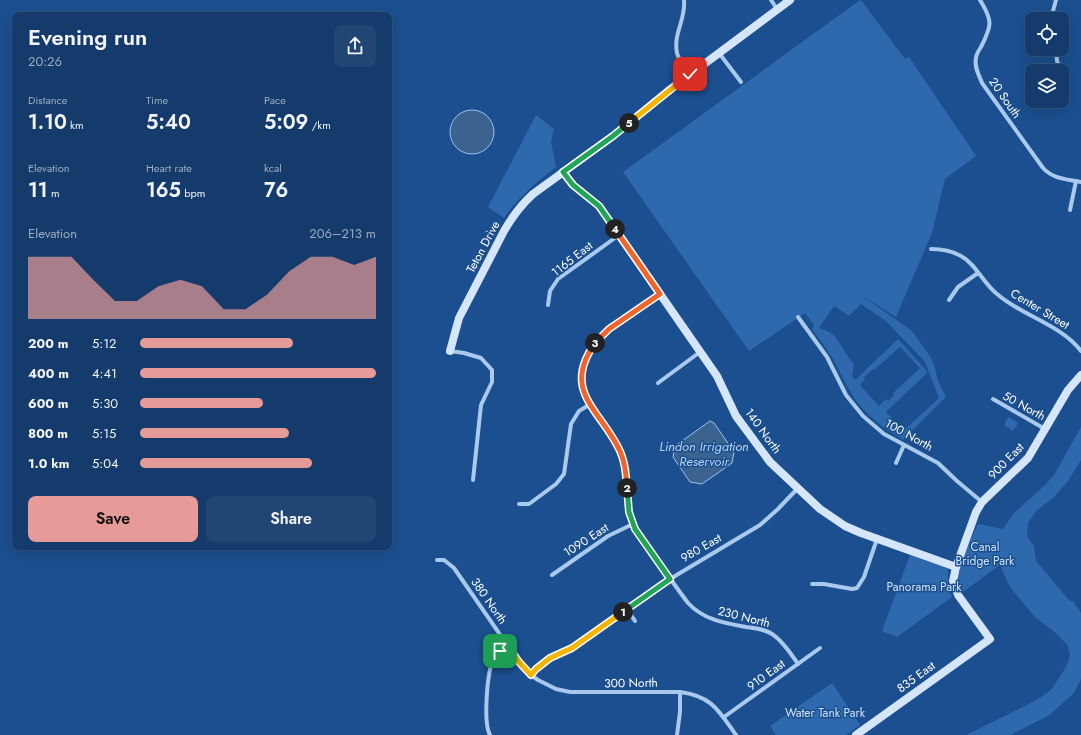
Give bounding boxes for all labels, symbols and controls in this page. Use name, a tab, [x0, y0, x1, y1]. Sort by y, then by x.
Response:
map controls	[1025, 12, 1069, 108]
button: locate	[1025, 12, 1069, 56]
text: Evening run	[28, 21, 147, 53]
button: share	[334, 25, 376, 67]
text: 20:26	[28, 52, 62, 71]
pin	[673, 57, 707, 91]
icon: check	[679, 63, 701, 85]
button: layers	[1025, 64, 1069, 108]
street label: 20 South	[984, 74, 1026, 122]
text: Distance	[28, 92, 67, 108]
text: Time	[146, 92, 168, 108]
text: Pace	[264, 92, 286, 108]
text: 1.10	[28, 108, 67, 137]
text: 5:40	[146, 108, 191, 137]
text: 5:09	[264, 108, 308, 137]
pin: 5	[619, 113, 639, 133]
text: 5	[625, 115, 633, 131]
text: km	[67, 117, 84, 133]
text: /km	[308, 117, 331, 133]
text: Elevation	[28, 160, 70, 176]
text: Heart rate	[146, 160, 192, 176]
text: kcal	[264, 160, 282, 176]
text: 11	[28, 176, 48, 205]
text: 165	[146, 176, 181, 205]
text: 76	[264, 176, 288, 205]
text: m	[48, 185, 60, 201]
text: bpm	[181, 185, 205, 201]
street label: Teton Drive	[462, 218, 504, 276]
pin: 4	[605, 219, 625, 239]
text: 4	[611, 221, 619, 237]
text: Elevation	[28, 224, 77, 243]
text: 206–213 m	[309, 224, 376, 243]
street label: 1165 East	[547, 237, 597, 281]
street label: Center Street	[1007, 284, 1073, 334]
pin: 3	[585, 333, 605, 353]
text: 200 m	[28, 334, 68, 353]
text: 5:12	[92, 334, 116, 353]
text: 3	[592, 335, 598, 351]
text: 400 m	[28, 364, 69, 383]
text: 4:41	[92, 364, 117, 383]
street label: 50 North	[999, 387, 1049, 425]
text: 600 m	[28, 394, 68, 413]
text: 5:30	[92, 394, 118, 413]
street label: 140 North	[740, 405, 786, 457]
street label: 100 North	[882, 414, 936, 456]
text: 800 m	[28, 424, 68, 443]
text: 5:15	[92, 424, 116, 443]
water label: Lindon Irrigation Reservoir	[659, 437, 749, 471]
street label: 900 East	[984, 438, 1028, 483]
text: 1.0 km	[28, 454, 69, 473]
text: 5:04	[92, 454, 119, 473]
pin: 2	[617, 478, 637, 498]
text: 2	[623, 480, 631, 496]
button: Save	[28, 496, 198, 542]
button: Share	[206, 496, 376, 542]
street label: 1090 East	[560, 519, 612, 561]
street label: 980 East	[677, 529, 725, 567]
park label: Canal Bridge Park	[956, 538, 1015, 570]
street label: 380 North	[466, 574, 512, 628]
park label: Panorama Park	[887, 578, 962, 596]
pin: 1	[613, 602, 633, 622]
street label: 230 North	[716, 602, 772, 632]
text: 1	[620, 604, 626, 620]
pin	[483, 634, 517, 668]
icon: arrive	[489, 640, 511, 662]
street label: 910 East	[743, 655, 789, 695]
street label: 835 East	[893, 657, 939, 697]
street label: 300 North	[604, 674, 658, 692]
park label: Water Tank Park	[785, 704, 866, 722]

